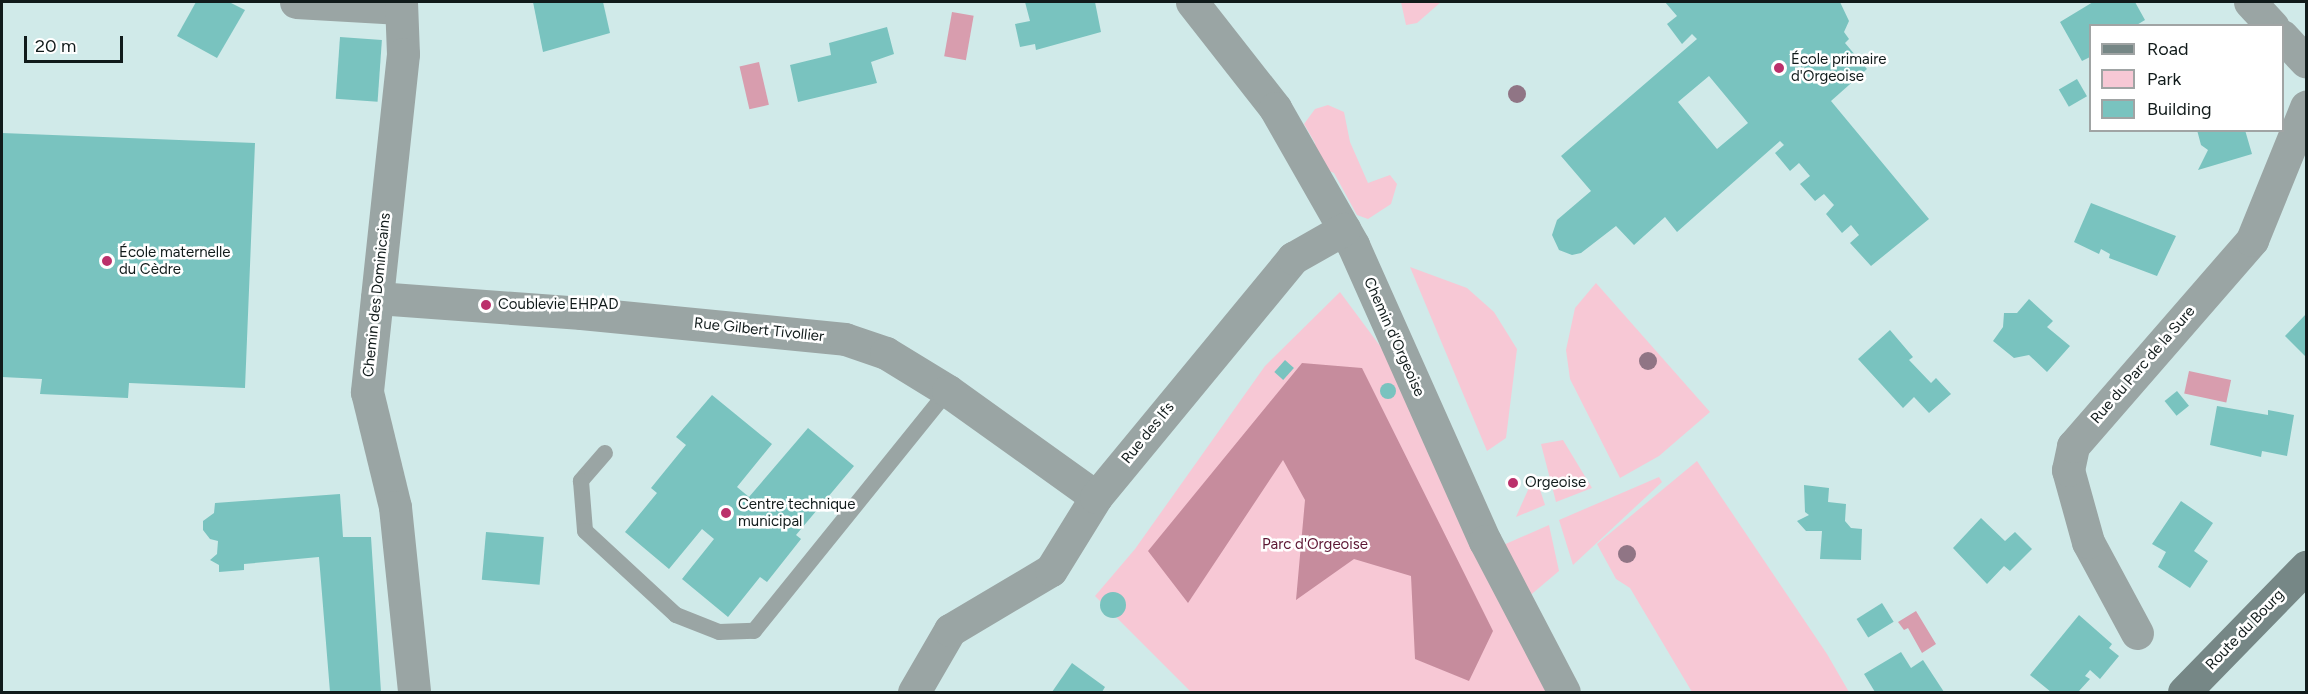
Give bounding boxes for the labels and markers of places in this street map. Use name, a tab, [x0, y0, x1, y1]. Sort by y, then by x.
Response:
place label: École primaire d'Orgeoise	[1791, 50, 1886, 85]
marker: École primaire d'Orgeoise	[1772, 61, 1786, 75]
place label: École maternelle du Cèdre	[119, 243, 231, 278]
marker: École maternelle du Cèdre	[100, 254, 114, 268]
place label: Coublevie EHPAD	[498, 296, 618, 314]
marker: Coublevie EHPAD	[479, 298, 493, 312]
place label: Orgeoise	[1525, 474, 1586, 492]
marker: Orgeoise	[1506, 476, 1520, 490]
place label: Centre technique municipal	[738, 495, 855, 530]
marker: Centre technique municipal	[719, 506, 733, 520]

